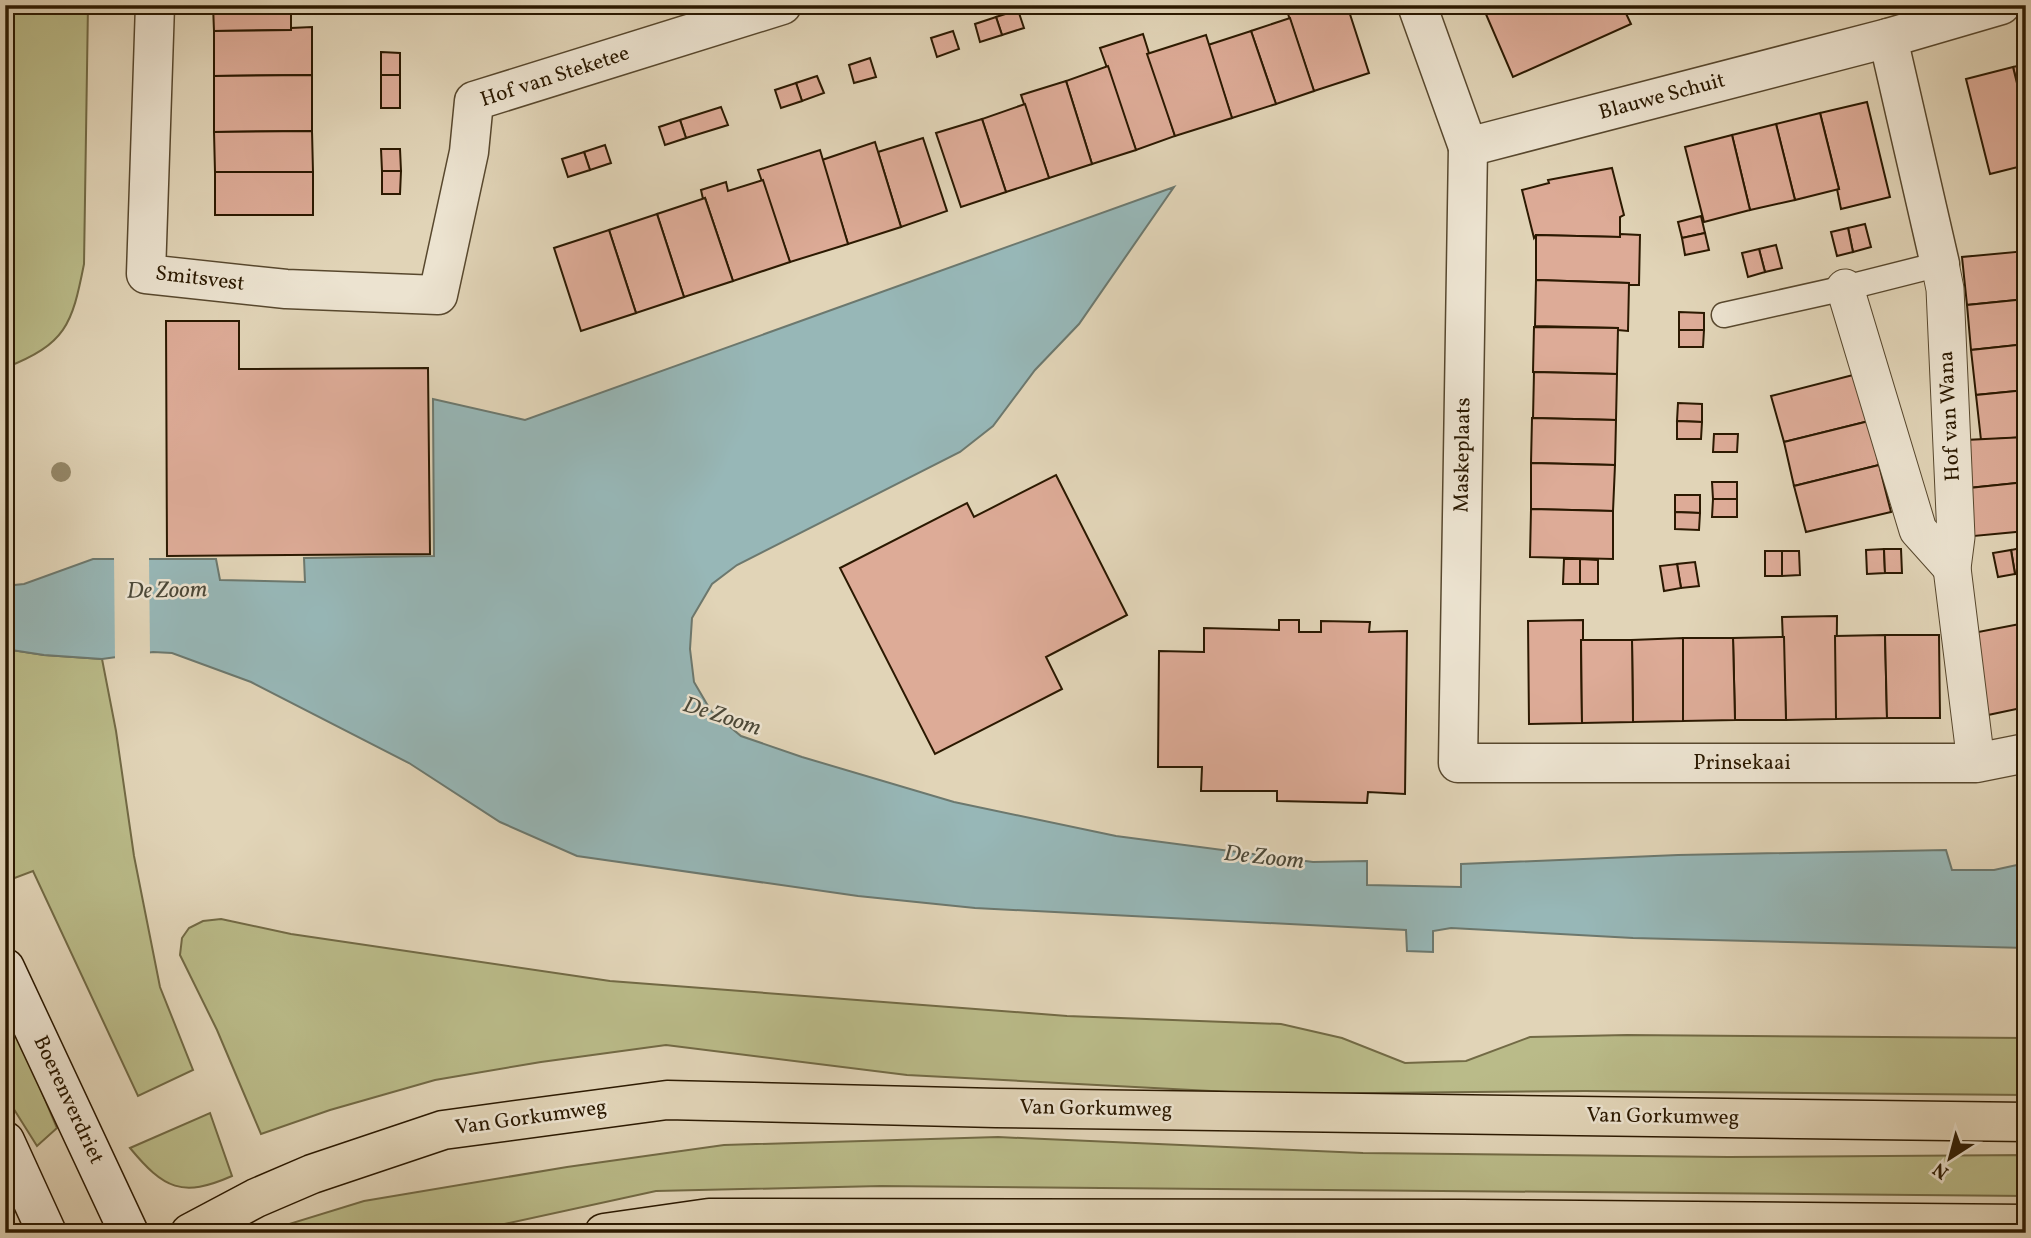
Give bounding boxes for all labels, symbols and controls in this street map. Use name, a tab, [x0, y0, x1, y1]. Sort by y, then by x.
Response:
street label: Hof van Steketee	[477, 39, 633, 115]
street label: Blauwe Schuit	[1596, 66, 1728, 128]
street label: Smitsvest	[154, 259, 246, 299]
street label: Hof van Wana	[1932, 350, 1968, 482]
street label: Maskeplaats	[1447, 397, 1479, 513]
water label: De Zoom	[126, 574, 208, 608]
water label: De Zoom	[679, 689, 765, 745]
street label: Prinsekaai	[1693, 749, 1791, 778]
water label: De Zoom	[1222, 838, 1306, 878]
street label: Boerenverdriet	[26, 1031, 110, 1169]
street label: Van Gorkumweg	[453, 1093, 609, 1143]
street label: Van Gorkumweg	[1019, 1093, 1173, 1125]
street label: Van Gorkumweg	[1586, 1101, 1740, 1133]
north arrow	[1916, 1122, 1986, 1192]
text: N	[1928, 1155, 1954, 1185]

